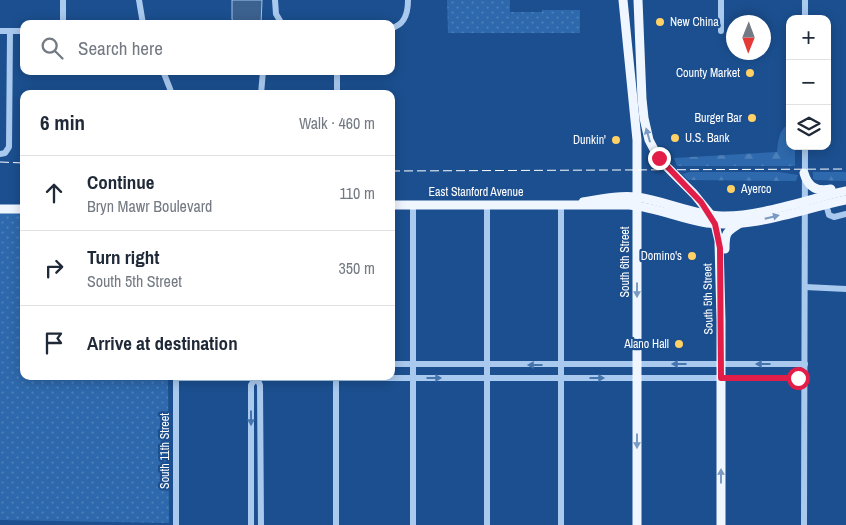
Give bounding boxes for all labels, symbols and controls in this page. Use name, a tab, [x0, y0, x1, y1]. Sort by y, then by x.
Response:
place label: New China	[670, 14, 719, 30]
north arrow	[726, 15, 771, 60]
map controls	[786, 15, 831, 150]
button: +	[786, 15, 831, 60]
marker: New China	[654, 16, 666, 28]
search box	[20, 20, 395, 75]
icon: search	[38, 34, 66, 62]
text: Search here	[78, 35, 163, 61]
button: −	[786, 60, 831, 105]
place label: County Market	[676, 65, 740, 81]
marker: County Market	[744, 67, 756, 79]
button: layers	[786, 105, 831, 150]
text: 6 min	[40, 108, 85, 137]
place label: Burger Bar	[694, 110, 743, 126]
text: Walk · 460 m	[299, 112, 375, 134]
marker: Burger Bar	[746, 112, 758, 124]
one-way arrow	[643, 127, 651, 142]
place label: U.S. Bank	[685, 130, 729, 146]
place label: Dunkin'	[573, 132, 606, 148]
marker: U.S. Bank	[669, 132, 681, 144]
marker: Dunkin'	[610, 134, 622, 146]
route end	[648, 147, 671, 170]
text: Continue	[87, 169, 155, 195]
icon: ahead	[40, 179, 68, 207]
place label: Ayerco	[740, 181, 771, 197]
text: 110 m	[339, 182, 375, 204]
marker: Ayerco	[725, 183, 737, 195]
street label: East Stanford Avenue	[428, 184, 524, 200]
text: Bryn Mawr Boulevard	[87, 195, 212, 217]
one-way arrow	[765, 213, 780, 221]
street label: South 6th Street	[617, 226, 633, 298]
text: Turn right	[87, 244, 159, 270]
place label: Domino's	[641, 248, 682, 264]
marker: Domino's	[686, 250, 698, 262]
icon: right	[40, 254, 68, 282]
text: 350 m	[339, 257, 375, 279]
street label: South 5th Street	[699, 263, 717, 335]
text: South 5th Street	[87, 270, 182, 292]
one-way arrow	[633, 282, 641, 298]
icon: arrive	[40, 329, 68, 357]
text: Arrive at destination	[87, 330, 238, 356]
place label: Alano Hall	[623, 336, 669, 352]
marker: Alano Hall	[673, 338, 685, 350]
one-way arrow	[671, 360, 687, 368]
one-way arrow	[755, 360, 771, 368]
one-way arrow	[527, 361, 543, 369]
route start	[787, 367, 810, 390]
one-way arrow	[427, 374, 443, 382]
one-way arrow	[589, 374, 605, 382]
one-way arrow	[247, 411, 255, 427]
street label: South 11th Street	[157, 413, 173, 489]
one-way arrow	[633, 434, 641, 450]
one-way arrow	[717, 468, 725, 484]

